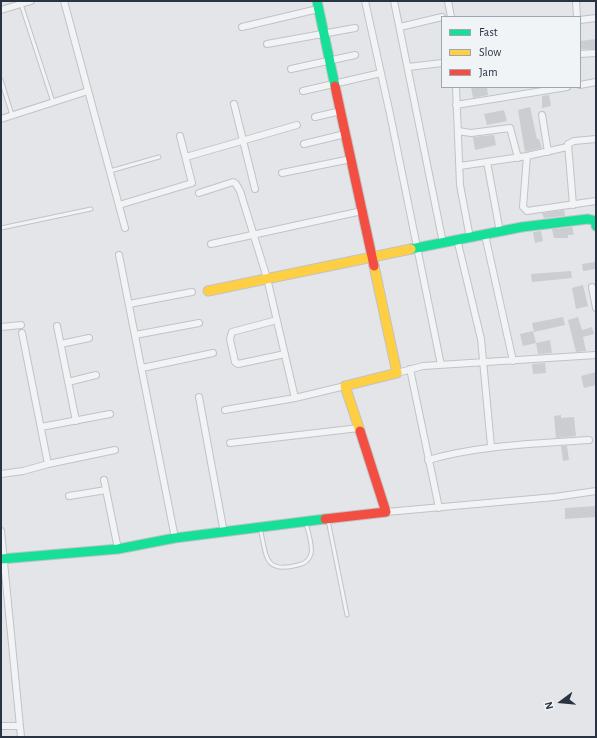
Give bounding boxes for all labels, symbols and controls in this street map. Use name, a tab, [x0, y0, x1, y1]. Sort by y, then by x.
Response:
legend	[441, 16, 581, 88]
text: Fast	[479, 26, 498, 38]
text: Slow	[479, 46, 501, 58]
text: Jam	[479, 66, 498, 78]
north arrow	[541, 682, 581, 722]
text: N	[543, 700, 555, 711]

